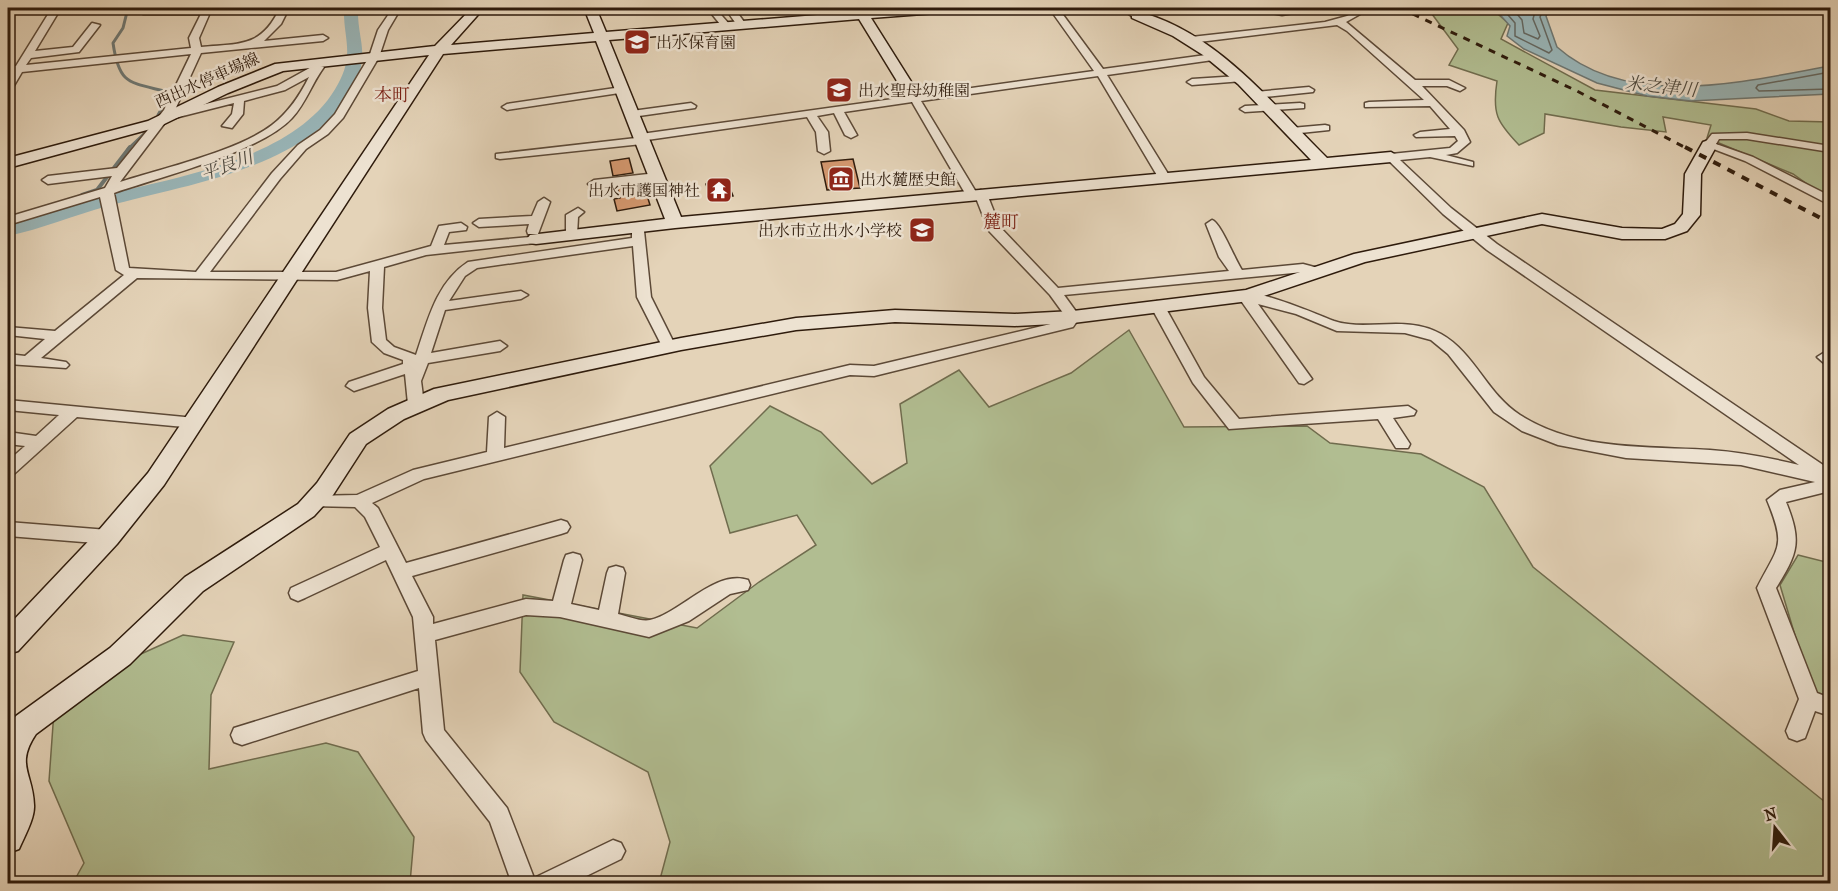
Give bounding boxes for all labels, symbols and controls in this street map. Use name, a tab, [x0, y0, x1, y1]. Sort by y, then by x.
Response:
school or university icon: 出水保育園	[622, 27, 652, 57]
place label: 出水保育園	[656, 33, 736, 52]
street label: 西出水停車場線	[152, 49, 262, 111]
water label: 米之津川	[1624, 73, 1700, 101]
school or university icon: 出水聖母幼稚園	[824, 75, 854, 105]
place label: 出水聖母幼稚園	[858, 81, 970, 100]
district label: 本町	[374, 85, 410, 106]
water label: 平良川	[198, 146, 258, 185]
museum icon: 出水麓歴史館	[826, 164, 856, 194]
place label: 出水麓歴史館	[860, 170, 956, 189]
temple icon: 出水市護国神社	[704, 175, 734, 205]
place label: 出水市護国神社	[588, 181, 700, 200]
district label: 麓町	[983, 212, 1019, 233]
school or university icon: 出水市立出水小学校	[907, 215, 937, 245]
place label: 出水市立出水小学校	[758, 221, 902, 240]
north arrow	[1745, 798, 1805, 858]
text: N	[1762, 803, 1780, 825]

